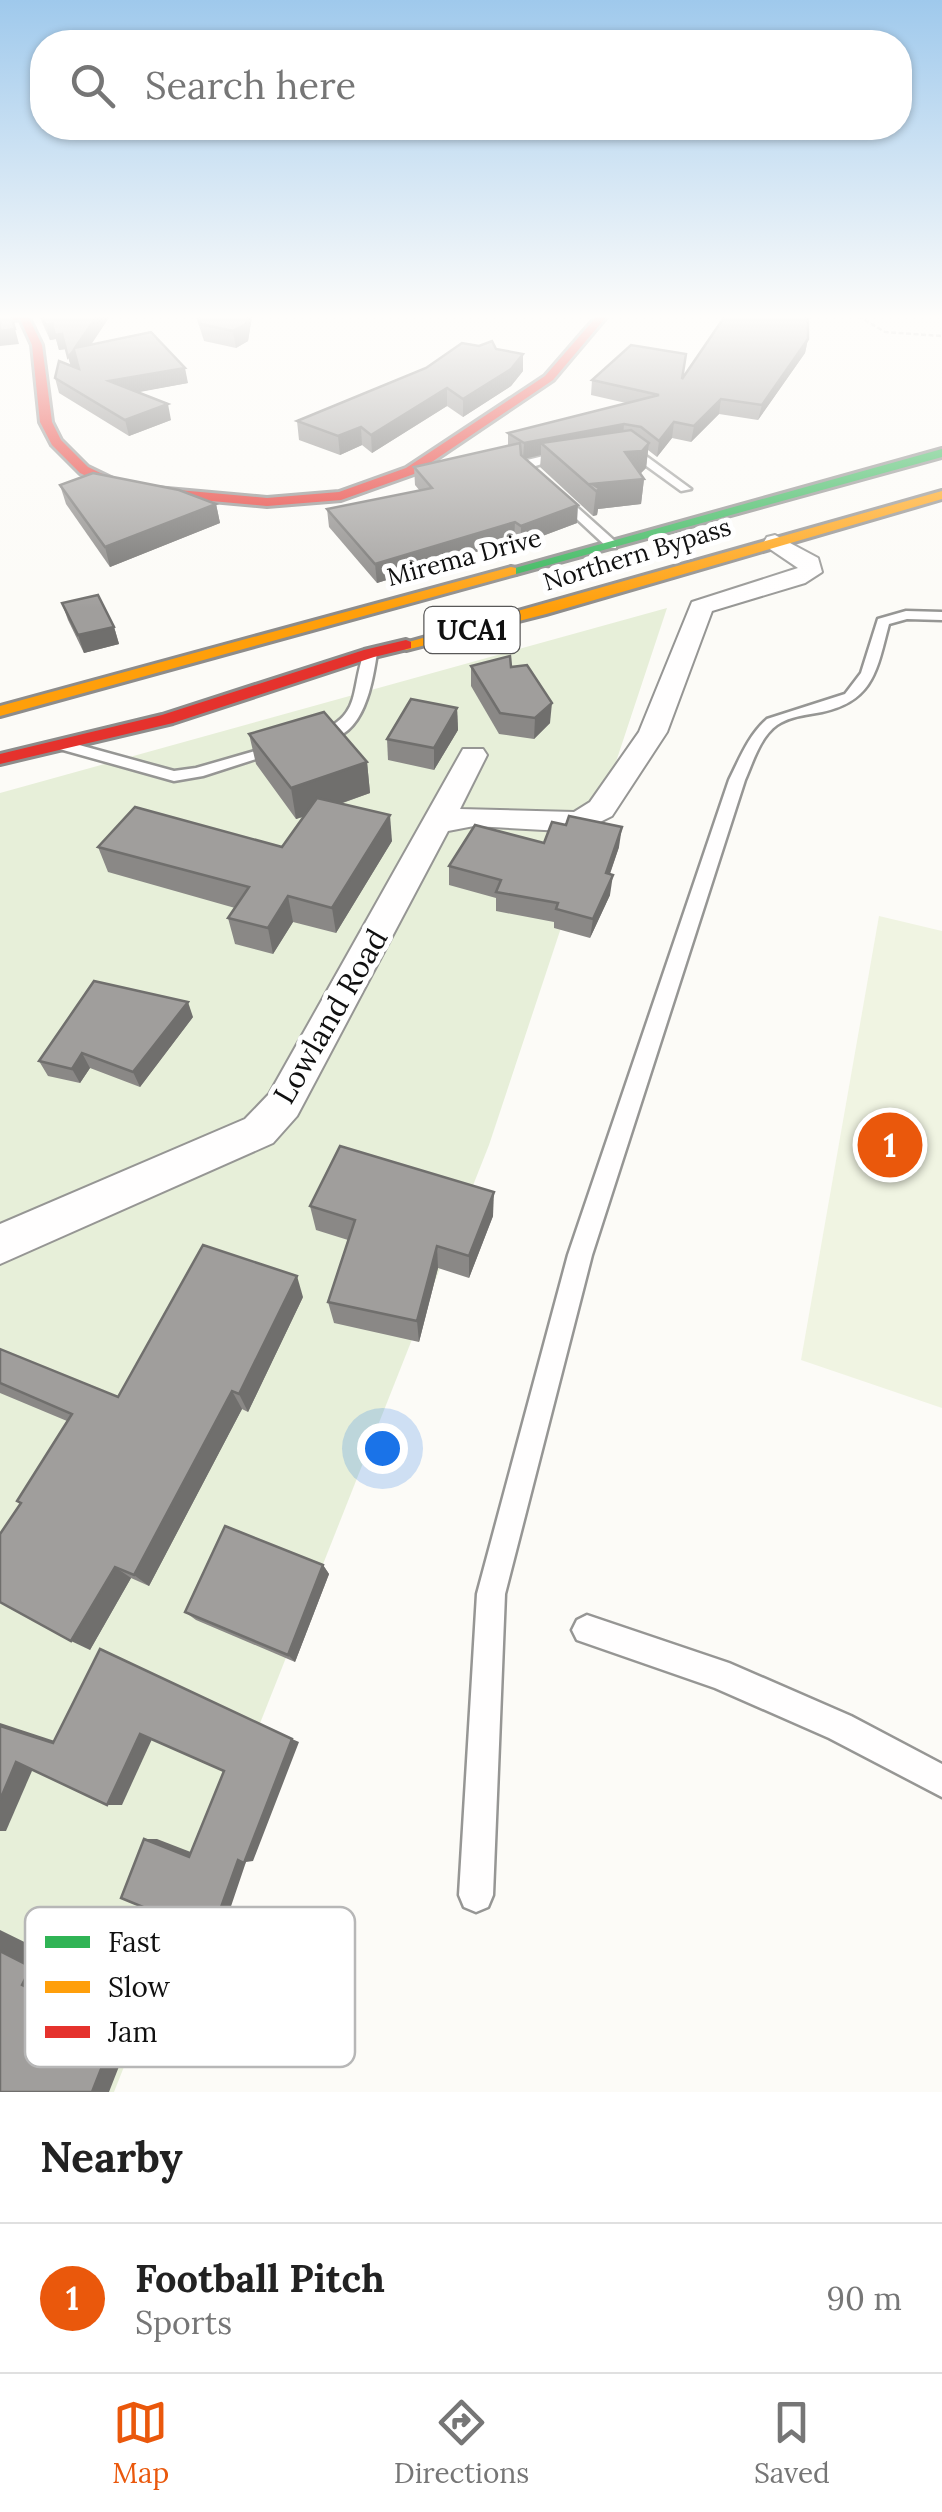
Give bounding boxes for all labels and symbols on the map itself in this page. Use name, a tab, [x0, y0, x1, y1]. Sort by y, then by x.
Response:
street label: Northern Bypass	[539, 510, 735, 598]
street label: Mirema Drive	[383, 521, 545, 593]
road number: UCA1	[424, 607, 520, 653]
street label: Lowland Road	[265, 922, 395, 1110]
pin: 1	[858, 1108, 922, 1182]
your location	[357, 1423, 408, 1474]
legend	[25, 1907, 355, 2067]
text: Fast	[108, 1924, 161, 1960]
text: Slow	[108, 1969, 171, 2005]
text: Jam	[107, 2014, 158, 2050]

